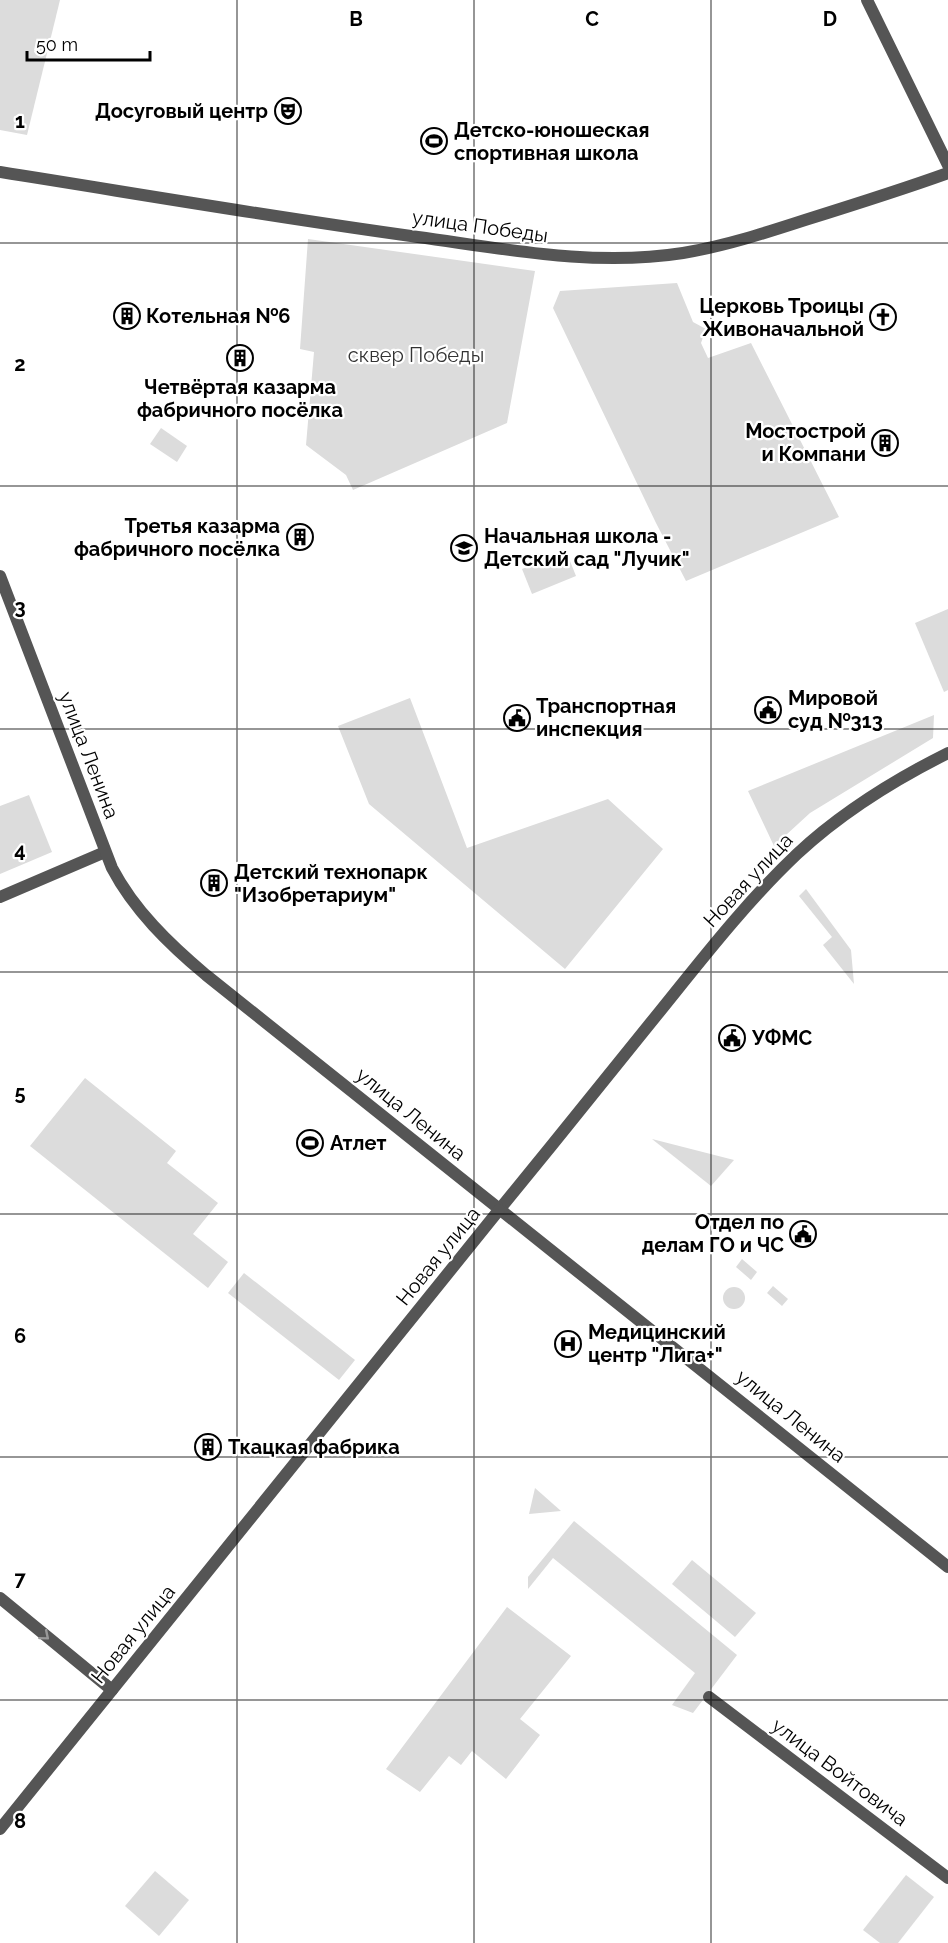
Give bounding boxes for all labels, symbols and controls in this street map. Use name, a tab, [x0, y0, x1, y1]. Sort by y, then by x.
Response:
text: B	[349, 7, 363, 31]
text: C	[585, 7, 599, 31]
text: D	[823, 7, 837, 31]
scale bar	[27, 24, 150, 62]
text: 50 m	[36, 34, 78, 55]
theatre icon: Досуговый центр	[273, 96, 303, 126]
place label: Досуговый центр	[95, 99, 268, 123]
text: 1	[15, 109, 25, 133]
place label: Детско-юношеская спортивная школа	[454, 118, 649, 165]
sports icon: Детско-юношеская спортивная школа	[419, 126, 449, 156]
street label: улица Победы	[411, 205, 549, 247]
place label: Церковь Троицы Живоначальной	[699, 294, 864, 341]
building icon: Котельная №6	[112, 301, 142, 331]
church icon: Церковь Троицы Живоначальной	[868, 302, 898, 332]
place label: Котельная №6	[146, 304, 290, 328]
building icon: Четвёртая казарма фабричного посёлка	[225, 343, 255, 373]
park label: сквер Победы	[348, 343, 484, 367]
text: 2	[14, 352, 26, 376]
place label: Четвёртая казарма фабричного посёлка	[137, 375, 343, 422]
place label: Мостострой и Компани	[745, 419, 866, 466]
building icon: Мостострой и Компани	[870, 428, 900, 458]
place label: Третья казарма фабричного посёлка	[74, 514, 280, 561]
building icon: Третья казарма фабричного посёлка	[285, 522, 315, 552]
place label: Начальная школа - Детский сад "Лучик"	[484, 524, 690, 571]
school or university icon: Начальная школа - Детский сад "Лучик"	[449, 533, 479, 563]
text: 3	[14, 595, 26, 619]
place label: Мировой суд №313	[788, 686, 883, 733]
street label: улица Ленина	[54, 688, 124, 822]
place label: Транспортная инспекция	[536, 694, 676, 741]
public building icon: Мировой суд №313	[753, 695, 783, 725]
public building icon: Транспортная инспекция	[502, 703, 532, 733]
street label: Новая улица	[698, 828, 798, 932]
text: 4	[14, 838, 26, 862]
place label: Детский технопарк "Изобретариум"	[234, 860, 428, 907]
building icon: Детский технопарк "Изобретариум"	[199, 868, 229, 898]
public building icon: УФМС	[717, 1023, 747, 1053]
place label: УФМС	[751, 1026, 813, 1050]
street label: улица Ленина	[351, 1062, 471, 1166]
text: 5	[14, 1081, 26, 1105]
sports icon: Атлет	[295, 1128, 325, 1158]
place label: Атлет	[330, 1131, 386, 1155]
street label: Новая улица	[391, 1202, 485, 1310]
place label: Отдел по делам ГО и ЧС	[642, 1210, 784, 1257]
public building icon: Отдел по делам ГО и ЧС	[788, 1219, 818, 1249]
place label: Медицинский центр "Лига+"	[588, 1320, 726, 1367]
text: 6	[14, 1324, 26, 1348]
hospital icon: Медицинский центр "Лига+"	[553, 1329, 583, 1359]
street label: улица Ленина	[731, 1364, 851, 1468]
building icon: Ткацкая фабрика	[193, 1432, 223, 1462]
place label: Ткацкая фабрика	[228, 1435, 400, 1459]
text: 7	[14, 1567, 26, 1591]
street label: Новая улица	[86, 1580, 180, 1688]
one-way arrow	[38, 1628, 49, 1639]
street label: улица Войтовича	[767, 1713, 913, 1831]
text: 8	[14, 1809, 26, 1833]

